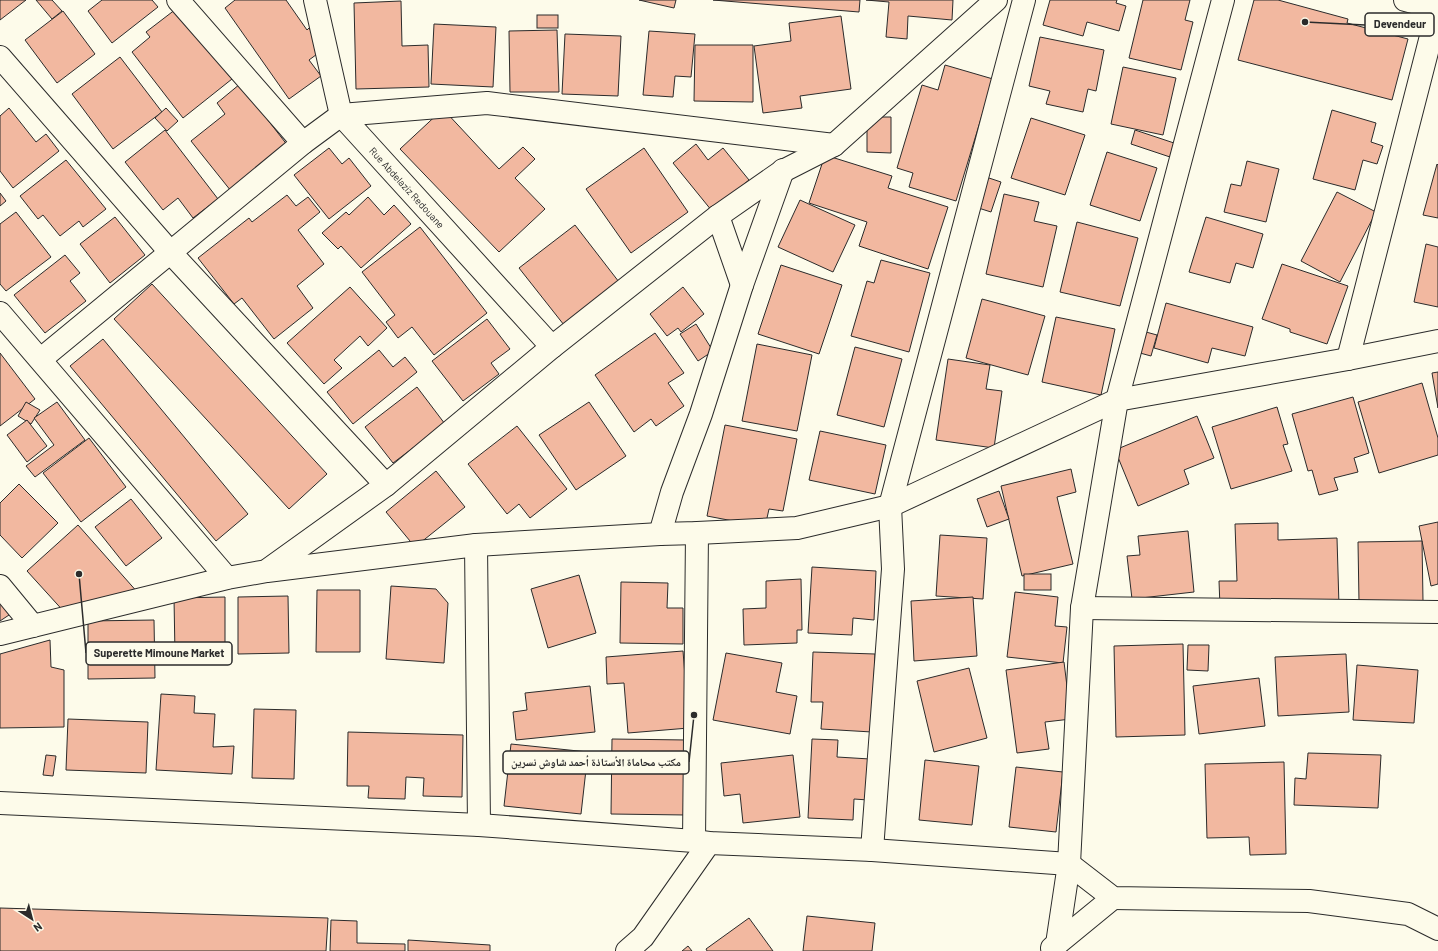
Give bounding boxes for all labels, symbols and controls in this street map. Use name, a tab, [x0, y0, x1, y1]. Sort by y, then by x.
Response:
callout: Devendeur	[1365, 13, 1434, 36]
text: Devendeur	[1374, 17, 1427, 30]
street label: Rue Abdelaziz Redouane	[367, 144, 447, 231]
callout: Superette Mimoune Market	[86, 642, 232, 665]
text: Superette Mimoune Market	[94, 646, 224, 659]
callout: مكتب محاماة الأستاذة أحمد شاوش نسرين	[503, 751, 689, 774]
text: مكتب محاماة الأستاذة أحمد شاوش نسرين	[511, 755, 681, 770]
north arrow	[12, 899, 52, 939]
text: N	[31, 920, 45, 935]

